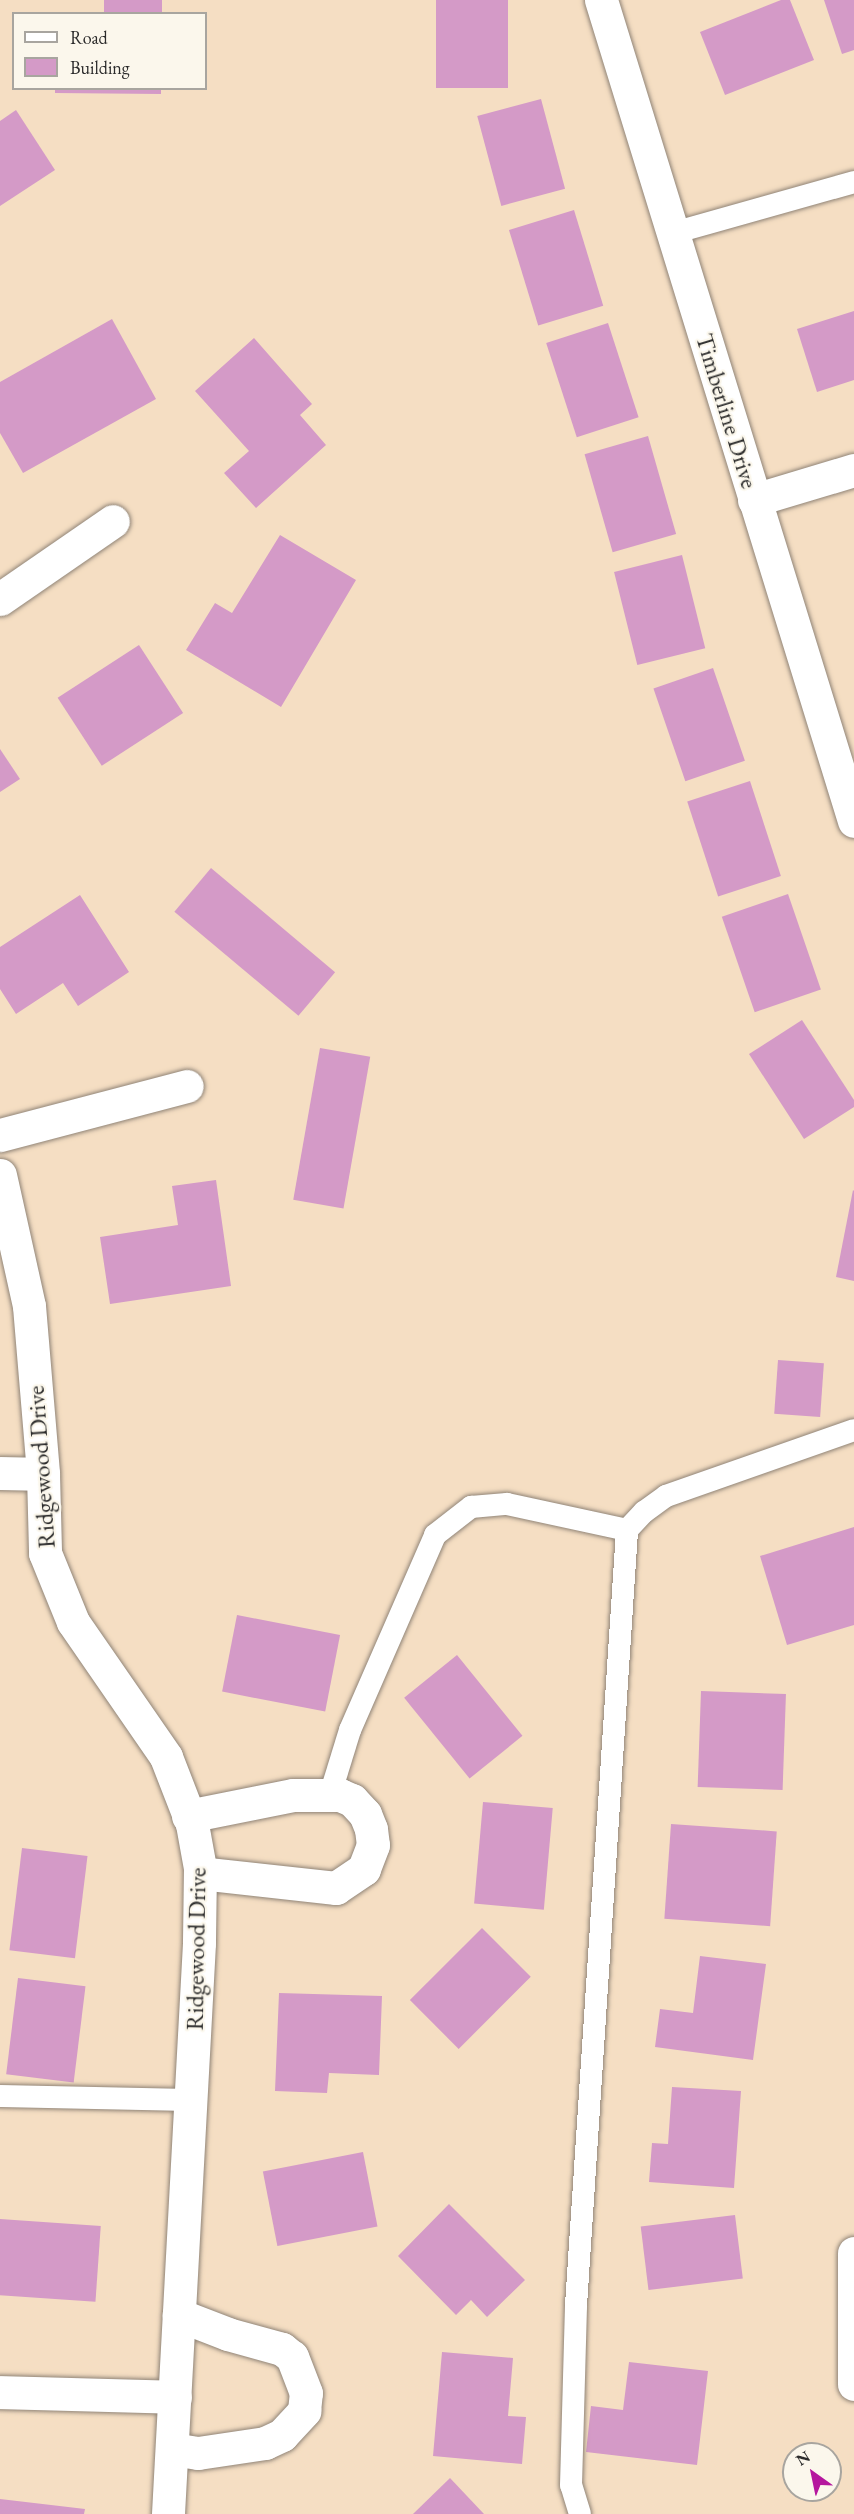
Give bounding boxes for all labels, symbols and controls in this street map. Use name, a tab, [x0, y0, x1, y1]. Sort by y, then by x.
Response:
legend	[12, 12, 207, 90]
text: Road	[70, 26, 108, 49]
text: Building	[70, 56, 130, 79]
street label: Timberline Drive	[690, 330, 764, 492]
street label: Ridgewood Drive	[21, 1385, 61, 1549]
street label: Ridgewood Drive	[180, 1867, 212, 2031]
north arrow	[782, 2442, 842, 2502]
text: N	[792, 2446, 814, 2470]

